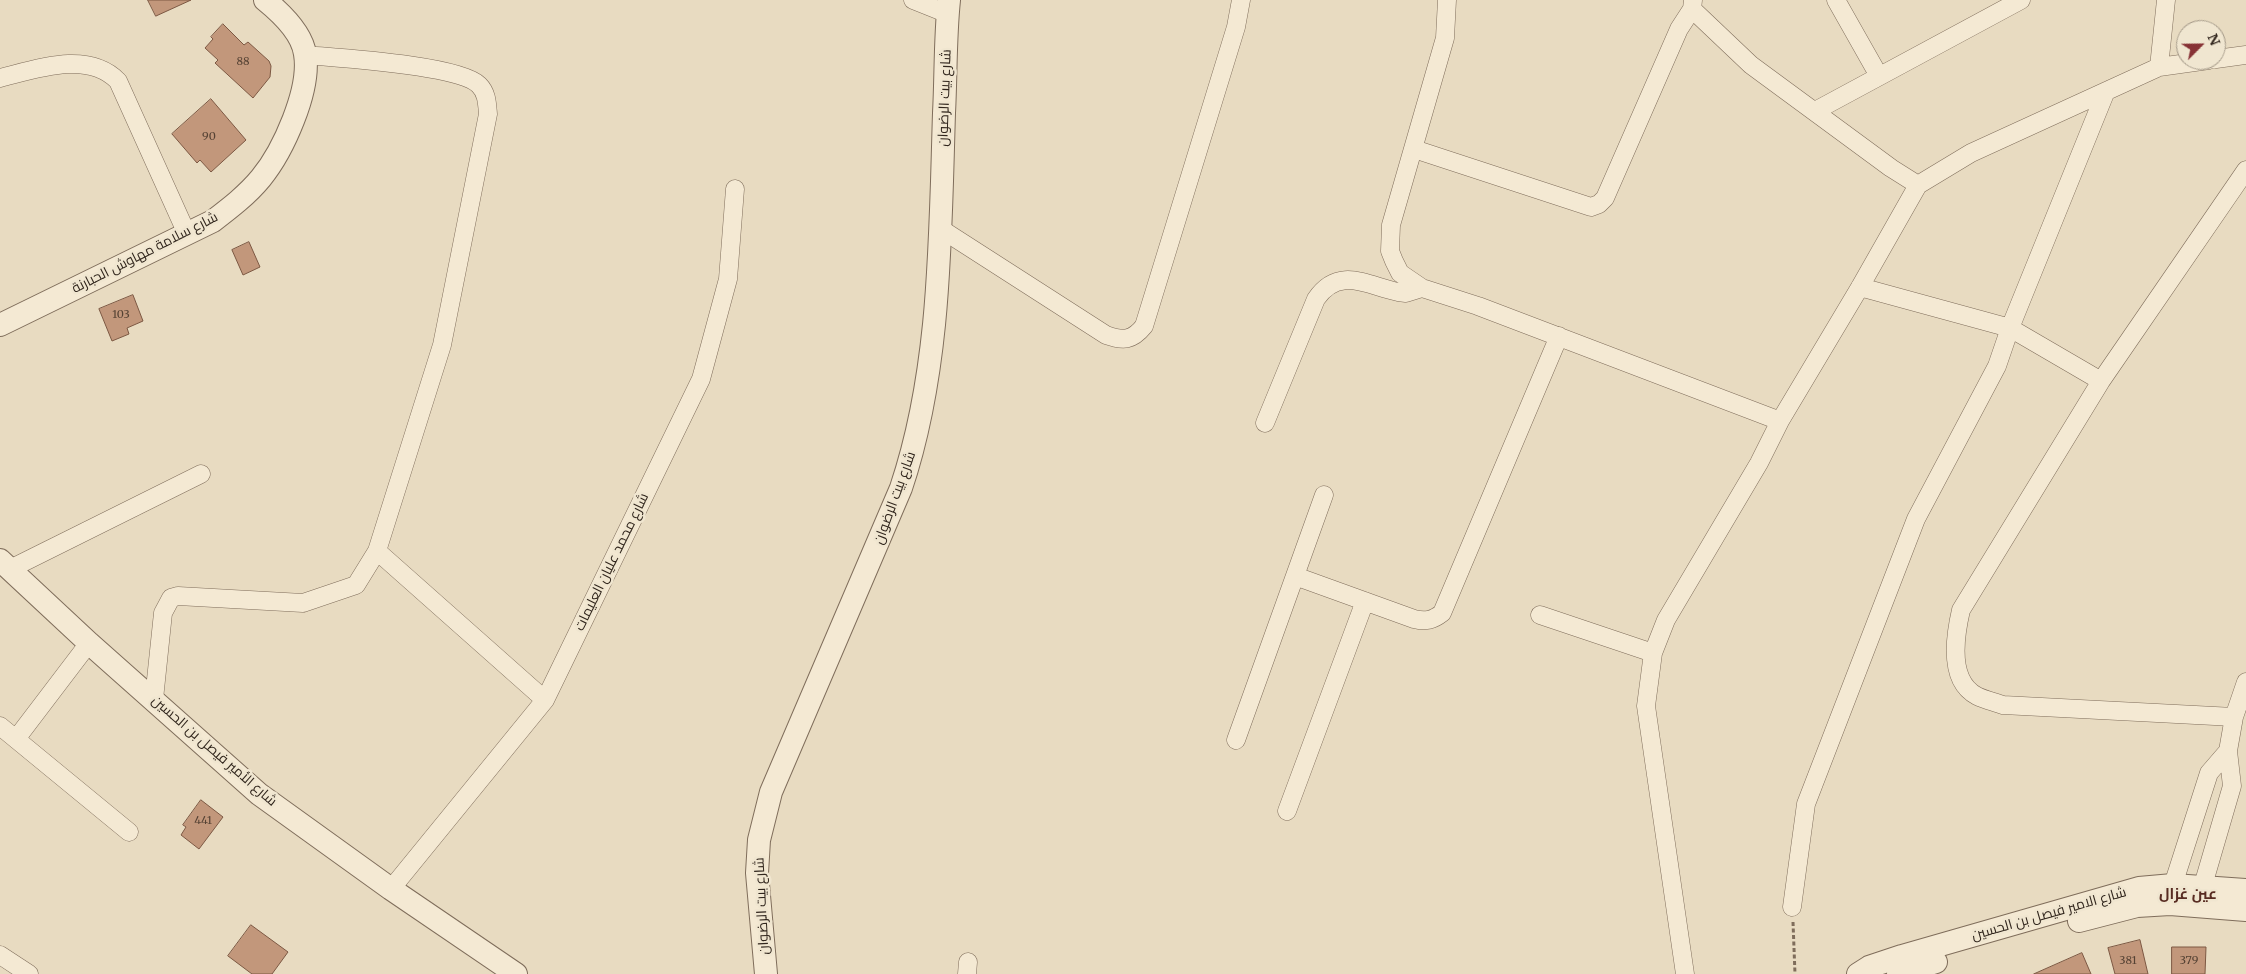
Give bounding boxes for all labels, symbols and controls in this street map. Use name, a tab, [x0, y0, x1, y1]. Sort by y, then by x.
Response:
north arrow	[2176, 20, 2226, 70]
text: N	[2203, 31, 2224, 48]
street label: شارع بيت الرضوان	[935, 49, 955, 147]
house number: 88	[236, 55, 250, 69]
house number: 90	[202, 130, 216, 144]
street label: شارع سلامة مهاوش الحبارنة	[69, 209, 221, 297]
house number: 103	[112, 308, 130, 322]
street label: شارع بيت الرضوان	[870, 449, 920, 547]
street label: شارع محمد عليان العليمات	[571, 490, 653, 634]
street label: شارع الأمير فيصل بن الحسين	[148, 692, 280, 810]
house number: 441	[194, 814, 212, 828]
street label: شارع بيت الرضوان	[751, 857, 773, 955]
street label: شارع الامير فيصل بن الحسين	[1970, 884, 2128, 944]
district label: عين غزال	[2159, 886, 2217, 904]
house number: 381	[2119, 954, 2137, 968]
house number: 379	[2180, 954, 2198, 968]

